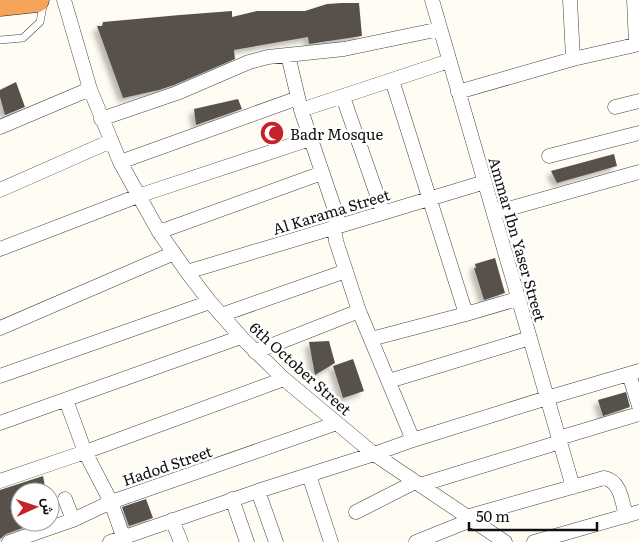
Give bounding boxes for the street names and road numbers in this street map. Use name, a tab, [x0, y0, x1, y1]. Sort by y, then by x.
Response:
street label: Ammar Ibn Yaser Street	[483, 154, 553, 324]
street label: Al Karama Street	[269, 182, 393, 240]
street label: 6th October Street	[245, 316, 357, 420]
street label: Hadod Street	[119, 439, 215, 491]

